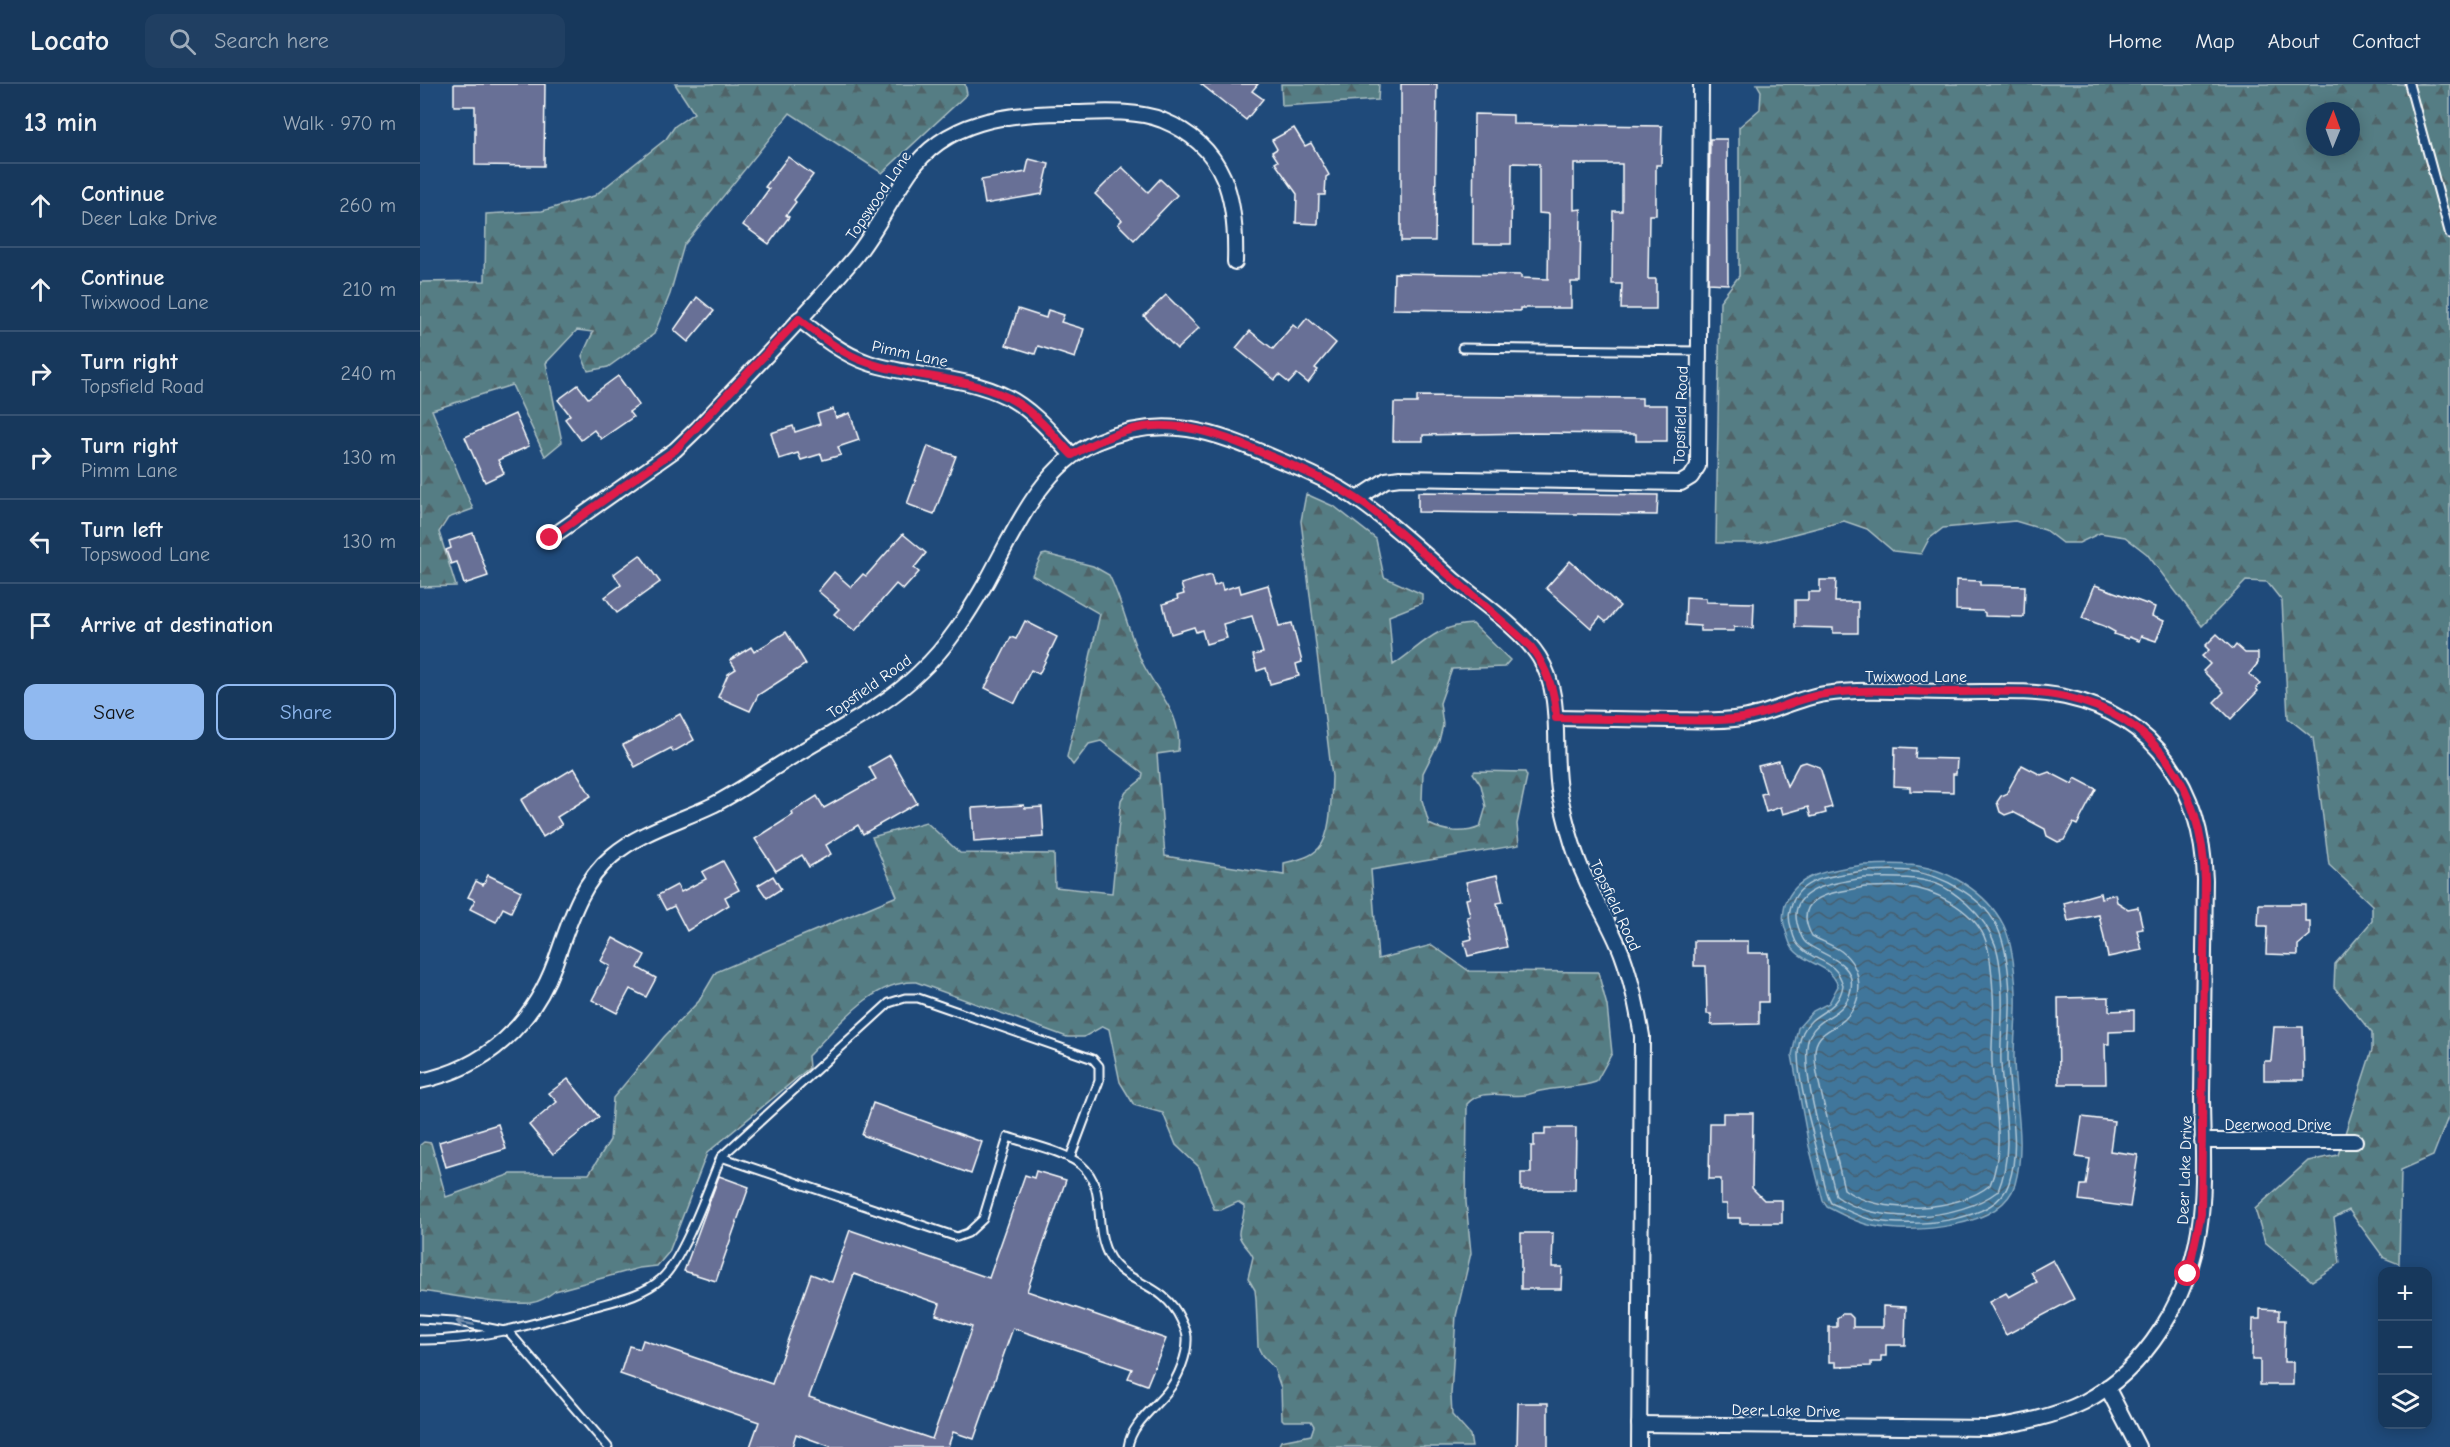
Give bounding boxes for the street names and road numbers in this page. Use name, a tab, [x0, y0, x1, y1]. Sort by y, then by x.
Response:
street label: Topswood Lane	[842, 148, 915, 243]
street label: Pimm Lane	[870, 337, 949, 371]
street label: Topsfield Road	[1670, 366, 1692, 465]
street label: Topsfield Road	[824, 651, 915, 722]
street label: Twixwood Lane	[1865, 668, 1967, 686]
street label: Topsfield Road	[1586, 857, 1644, 954]
street label: Deer Lake Drive	[2174, 1115, 2196, 1225]
street label: Deerwood Drive	[2225, 1116, 2331, 1134]
street label: Deer Lake Drive	[1731, 1401, 1841, 1421]

